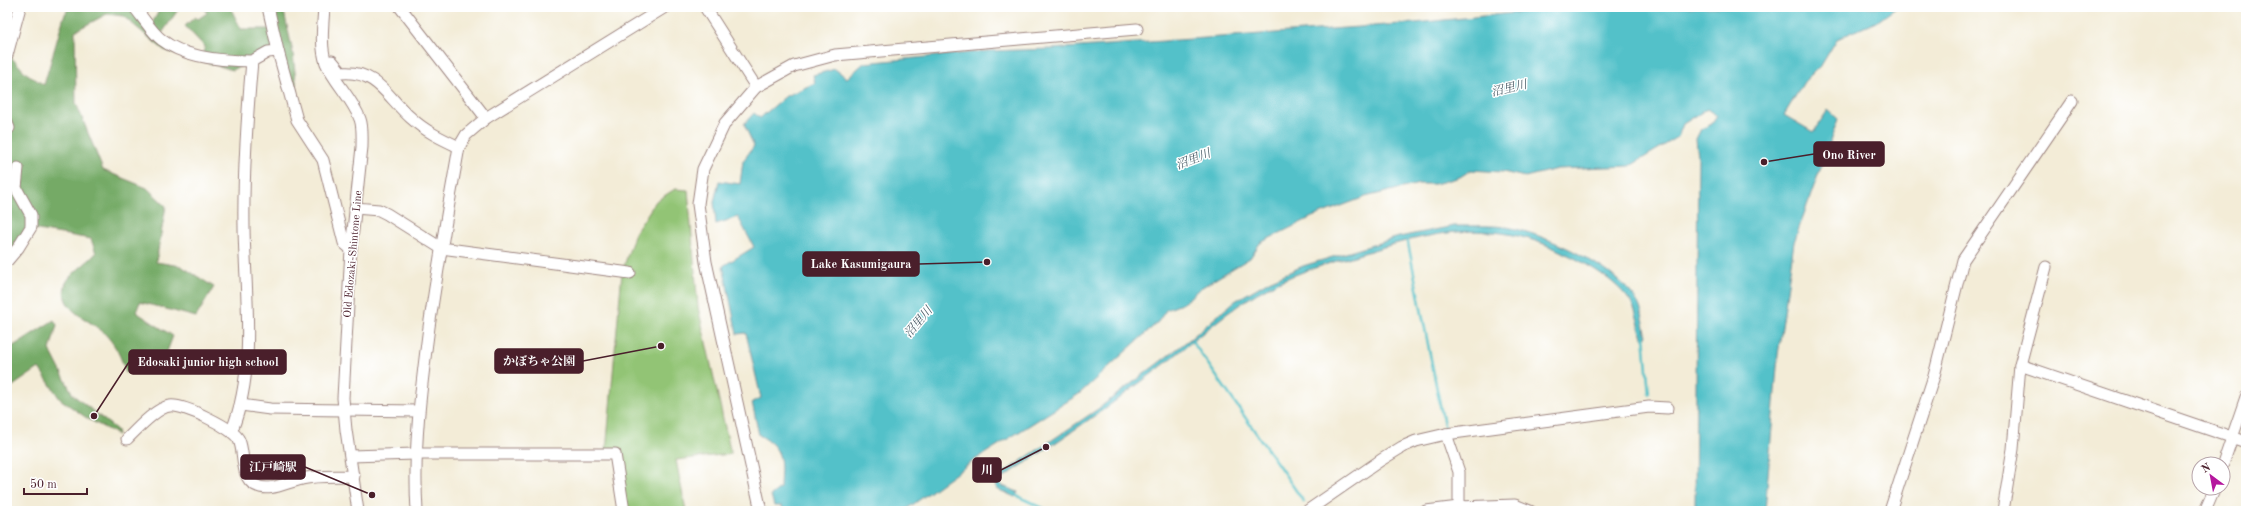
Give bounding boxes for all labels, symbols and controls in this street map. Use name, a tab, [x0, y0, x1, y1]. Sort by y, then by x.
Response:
water label: 沼里川	[1490, 78, 1530, 99]
callout: Ono River	[1814, 142, 1884, 166]
water label: 沼里川	[1174, 146, 1214, 172]
text: Ono River	[1822, 150, 1876, 162]
street label: Old Edozaki-Shintone Line	[342, 190, 365, 318]
callout: Lake Kasumigaura	[803, 252, 919, 276]
text: Lake Kasumigaura	[811, 259, 911, 271]
water label: 沼里川	[902, 303, 936, 340]
callout: かぼちゃ公園	[495, 349, 583, 373]
callout: Edosaki junior high school	[129, 350, 286, 374]
text: かぼちゃ公園	[503, 354, 575, 368]
text: Edosaki junior high school	[137, 357, 279, 369]
callout: 江戸崎駅	[241, 455, 305, 479]
north arrow	[2191, 456, 2231, 496]
callout: 川	[973, 458, 1001, 482]
text: 江戸崎駅	[249, 460, 297, 474]
text: N	[2200, 462, 2213, 476]
text: 川	[981, 464, 993, 477]
scale bar	[24, 470, 87, 496]
text: 50 m	[30, 478, 57, 491]

